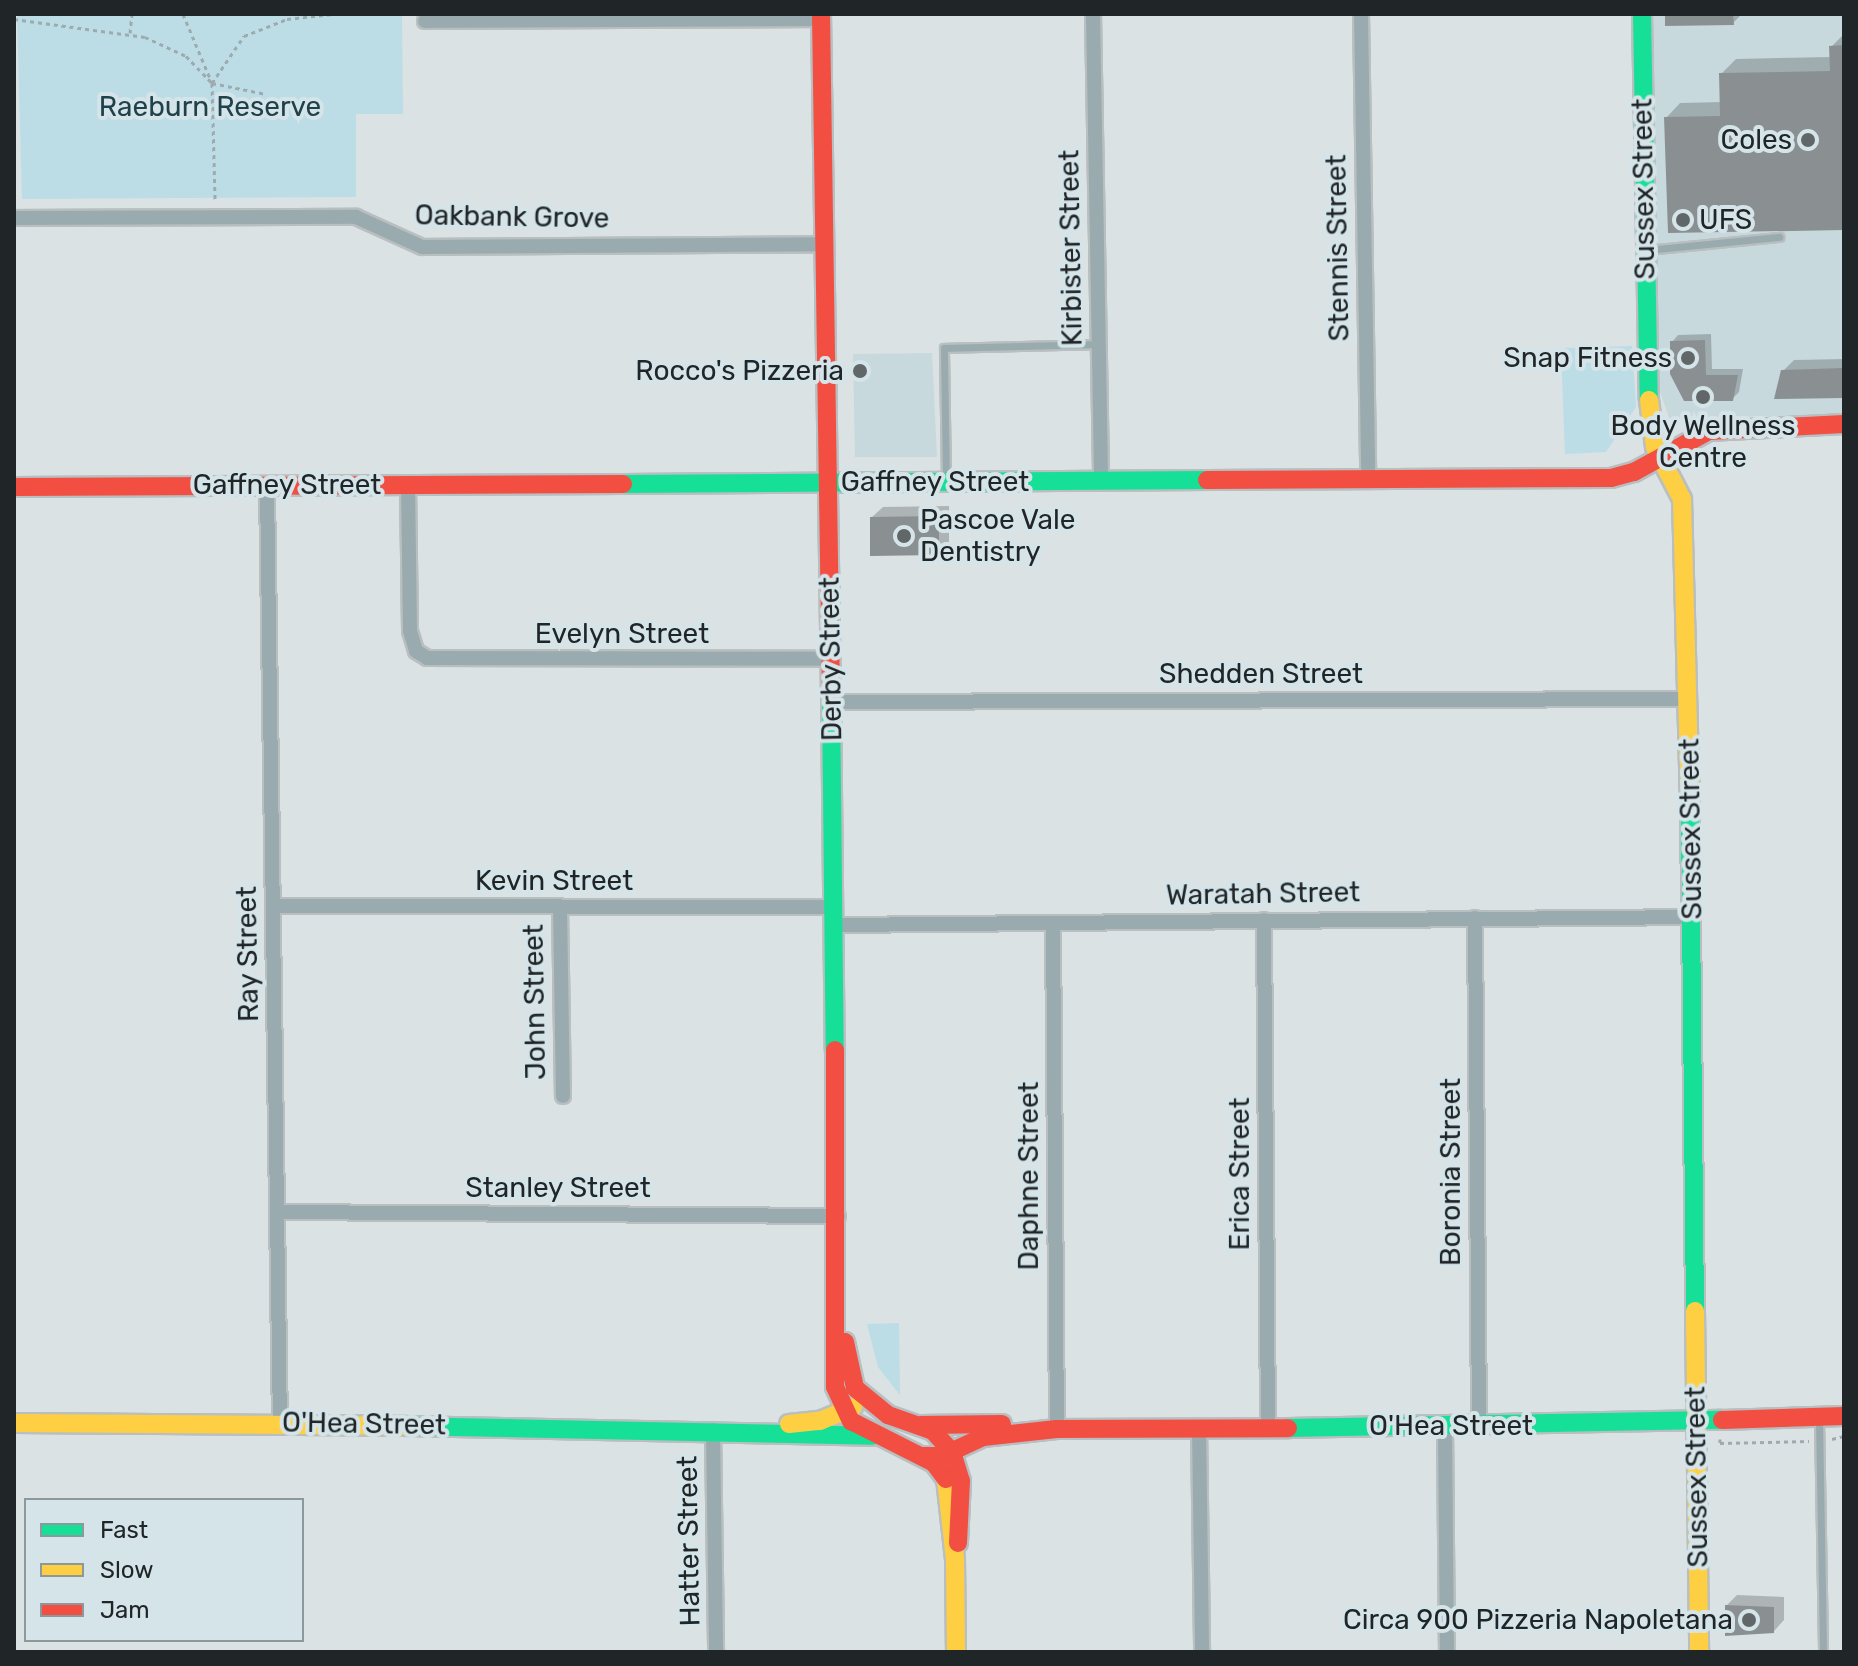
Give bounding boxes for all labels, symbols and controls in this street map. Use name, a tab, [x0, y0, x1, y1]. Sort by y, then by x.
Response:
park label: Raeburn Reserve	[99, 90, 321, 124]
street label: Sussex Street	[1626, 98, 1662, 280]
place label: Coles	[1721, 123, 1792, 157]
marker: Coles	[1799, 131, 1817, 149]
street label: Kirbister Street	[1052, 149, 1090, 347]
street label: Stennis Street	[1320, 154, 1356, 342]
street label: Oakbank Grove	[414, 199, 610, 235]
place label: UFS	[1699, 203, 1752, 237]
marker: UFS	[1674, 211, 1692, 229]
place label: Snap Fitness	[1503, 341, 1672, 375]
marker: Snap Fitness	[1679, 349, 1697, 367]
place label: Rocco's Pizzeria	[635, 354, 844, 388]
marker: Rocco's Pizzeria	[851, 362, 869, 380]
marker: Body Wellness Centre	[1694, 388, 1712, 406]
place label: Body Wellness Centre	[1610, 409, 1796, 475]
street label: Gaffney Street	[840, 465, 1030, 499]
street label: Gaffney Street	[192, 468, 382, 502]
place label: Pascoe Vale Dentistry	[920, 503, 1076, 569]
marker: Pascoe Vale Dentistry	[895, 527, 913, 545]
street label: Derby Street	[813, 576, 849, 742]
street label: Evelyn Street	[535, 617, 709, 651]
street label: Shedden Street	[1159, 657, 1363, 691]
street label: Sussex Street	[1673, 738, 1709, 920]
street label: Kevin Street	[475, 864, 633, 898]
street label: Waratah Street	[1166, 876, 1360, 912]
street label: Ray Street	[230, 885, 266, 1023]
street label: John Street	[517, 924, 553, 1080]
street label: Boronia Street	[1434, 1078, 1468, 1266]
street label: Daphne Street	[1012, 1082, 1046, 1270]
street label: Erica Street	[1223, 1097, 1257, 1251]
street label: Stanley Street	[465, 1171, 651, 1205]
street label: Sussex Street	[1679, 1386, 1715, 1568]
street label: O'Hea Street	[282, 1406, 446, 1442]
street label: O'Hea Street	[1369, 1409, 1533, 1443]
street label: Hatter Street	[671, 1455, 707, 1627]
legend	[24, 1498, 304, 1642]
text: Fast	[100, 1516, 148, 1544]
text: Slow	[100, 1556, 153, 1584]
text: Jam	[100, 1596, 150, 1624]
place label: Circa 900 Pizzeria Napoletana	[1343, 1603, 1733, 1637]
marker: Circa 900 Pizzeria Napoletana	[1740, 1611, 1758, 1629]

